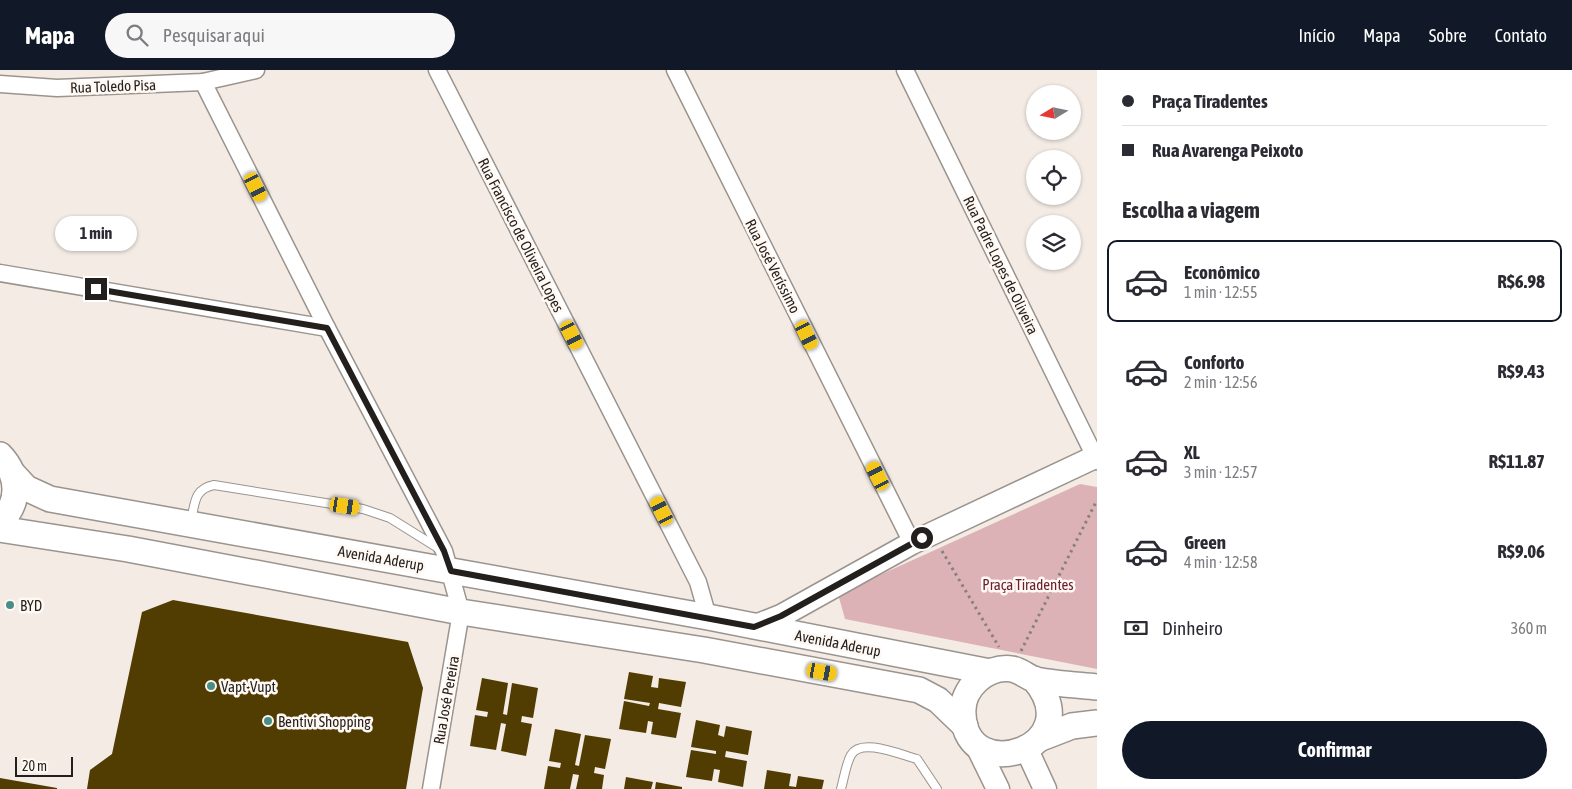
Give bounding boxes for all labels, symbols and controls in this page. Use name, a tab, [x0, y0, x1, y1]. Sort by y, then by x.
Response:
search box	[105, 13, 455, 58]
icon: search	[123, 21, 151, 49]
text: Mapa	[25, 22, 75, 49]
text: Pesquisar aqui	[163, 24, 265, 46]
text: Início	[1299, 25, 1335, 46]
text: Mapa	[1363, 25, 1401, 46]
text: Sobre	[1429, 25, 1467, 46]
text: Contato	[1495, 25, 1547, 46]
street label: Rua Toledo Pisa	[70, 76, 156, 96]
north arrow	[1026, 85, 1081, 140]
map controls	[1026, 85, 1081, 270]
text: Praça Tiradentes	[1152, 90, 1268, 112]
text: Rua Avarenga Peixoto	[1152, 139, 1303, 161]
button: locate	[1026, 150, 1081, 205]
street label: Rua Francisco de Oliveira Lopes	[475, 155, 567, 315]
car	[242, 170, 269, 204]
street label: Rua Padre Lopes de Oliveira	[960, 193, 1042, 337]
text: Escolha a viagem	[1122, 197, 1260, 223]
button: layers	[1026, 215, 1081, 270]
callout: 1 min	[55, 216, 137, 252]
street label: Rua José Veríssimo	[742, 216, 804, 316]
text: 1 min	[80, 224, 112, 242]
icon: car	[1124, 259, 1169, 304]
text: Econômico	[1184, 261, 1260, 283]
text: R$6.98	[1497, 270, 1545, 292]
route end	[85, 278, 107, 300]
text: 1 min · 12:55	[1184, 283, 1257, 301]
car	[558, 318, 585, 352]
car	[793, 318, 820, 352]
icon: car	[1124, 349, 1169, 394]
text: Conforto	[1184, 351, 1245, 373]
text: R$9.43	[1497, 360, 1545, 382]
text: 2 min · 12:56	[1184, 373, 1257, 391]
icon: car	[1124, 439, 1169, 484]
text: XL	[1184, 441, 1200, 463]
text: R$11.87	[1488, 450, 1545, 472]
car	[864, 459, 891, 493]
text: 3 min · 12:57	[1184, 463, 1257, 481]
car	[648, 494, 675, 528]
car	[329, 496, 360, 516]
route start	[911, 527, 933, 549]
icon: car	[1124, 529, 1169, 574]
text: Green	[1184, 531, 1226, 553]
text: R$9.06	[1497, 540, 1545, 562]
street label: Avenida Aderup	[337, 542, 425, 574]
text: 4 min · 12:58	[1184, 553, 1257, 571]
park label: Praça Tiradentes	[982, 576, 1074, 593]
place label: BYD	[20, 597, 42, 614]
marker: BYD	[4, 599, 16, 611]
icon: cash	[1122, 614, 1150, 642]
text: Dinheiro	[1162, 617, 1223, 639]
text: 360 m	[1511, 619, 1547, 637]
street label: Avenida Aderup	[794, 626, 882, 660]
street label: Rua José Pereira	[430, 654, 462, 746]
car	[805, 662, 838, 682]
place label: Vapt-Vupt	[221, 678, 276, 695]
marker: Vapt-Vupt	[205, 680, 217, 692]
place label: Bentivi Shopping	[278, 713, 371, 730]
marker: Bentivi Shopping	[262, 715, 274, 727]
button: Confirmar	[1122, 721, 1547, 779]
scale bar	[15, 754, 72, 777]
text: 20 m	[22, 758, 47, 774]

